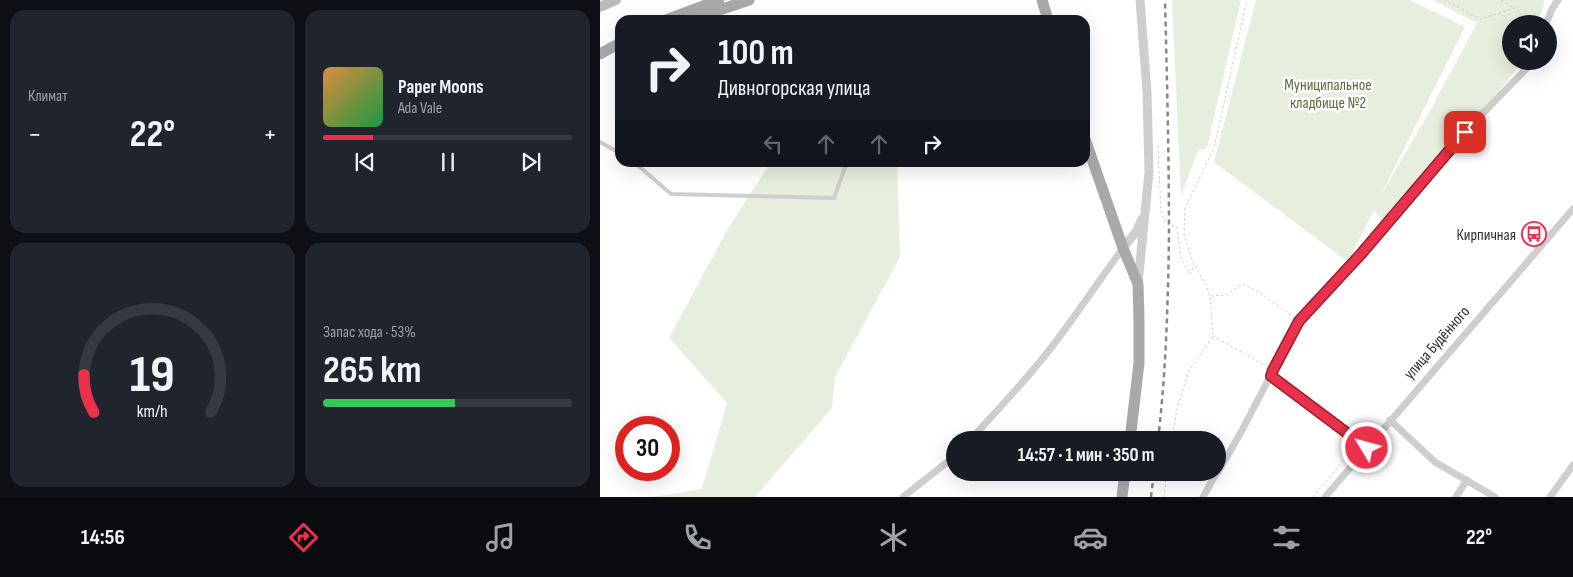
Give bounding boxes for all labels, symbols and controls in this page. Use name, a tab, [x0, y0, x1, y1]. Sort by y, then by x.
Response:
map controls	[1502, 15, 1557, 70]
button: sound	[1502, 15, 1557, 70]
text: 100 m	[718, 32, 794, 75]
icon: right	[635, 35, 700, 100]
text: Дивногорская улица	[718, 75, 871, 102]
text: Paper Moons	[398, 76, 484, 99]
park label: Муниципальное кладбище №2	[1284, 76, 1372, 113]
text: Климат	[28, 87, 68, 106]
text: Ada Vale	[398, 99, 442, 118]
pin	[1444, 111, 1486, 153]
text: 22°	[130, 112, 175, 157]
text: −	[28, 118, 42, 151]
text: +	[263, 118, 277, 151]
icon: arrive	[1451, 118, 1479, 146]
icon: left	[759, 130, 787, 158]
icon: ahead	[812, 130, 840, 158]
icon: ahead	[865, 130, 893, 158]
icon: right	[918, 130, 946, 158]
icon: previous	[351, 148, 379, 176]
icon: pause	[434, 148, 462, 176]
icon: next	[517, 148, 545, 176]
bus stop icon: Кирпичная	[1521, 221, 1547, 247]
place label: Кирпичная	[1457, 226, 1516, 245]
street label: улица Будённого	[1400, 302, 1474, 384]
text: Запас хода · 53%	[323, 323, 416, 342]
text: 19	[130, 344, 175, 407]
text: 265 km	[323, 348, 421, 393]
text: km/h	[137, 401, 168, 422]
speed limit sign: 30	[615, 416, 680, 481]
position arrow	[1340, 421, 1392, 473]
text: 14:57 · 1 мин · 350 m	[1018, 444, 1154, 467]
icon: directions	[286, 520, 321, 555]
icon: music	[483, 520, 518, 555]
icon: phone	[680, 520, 715, 555]
icon: climate	[876, 520, 911, 555]
icon: car	[1073, 520, 1108, 555]
icon: filters	[1269, 520, 1304, 555]
text: 14:56	[81, 524, 125, 551]
text: 22°	[1466, 524, 1492, 551]

